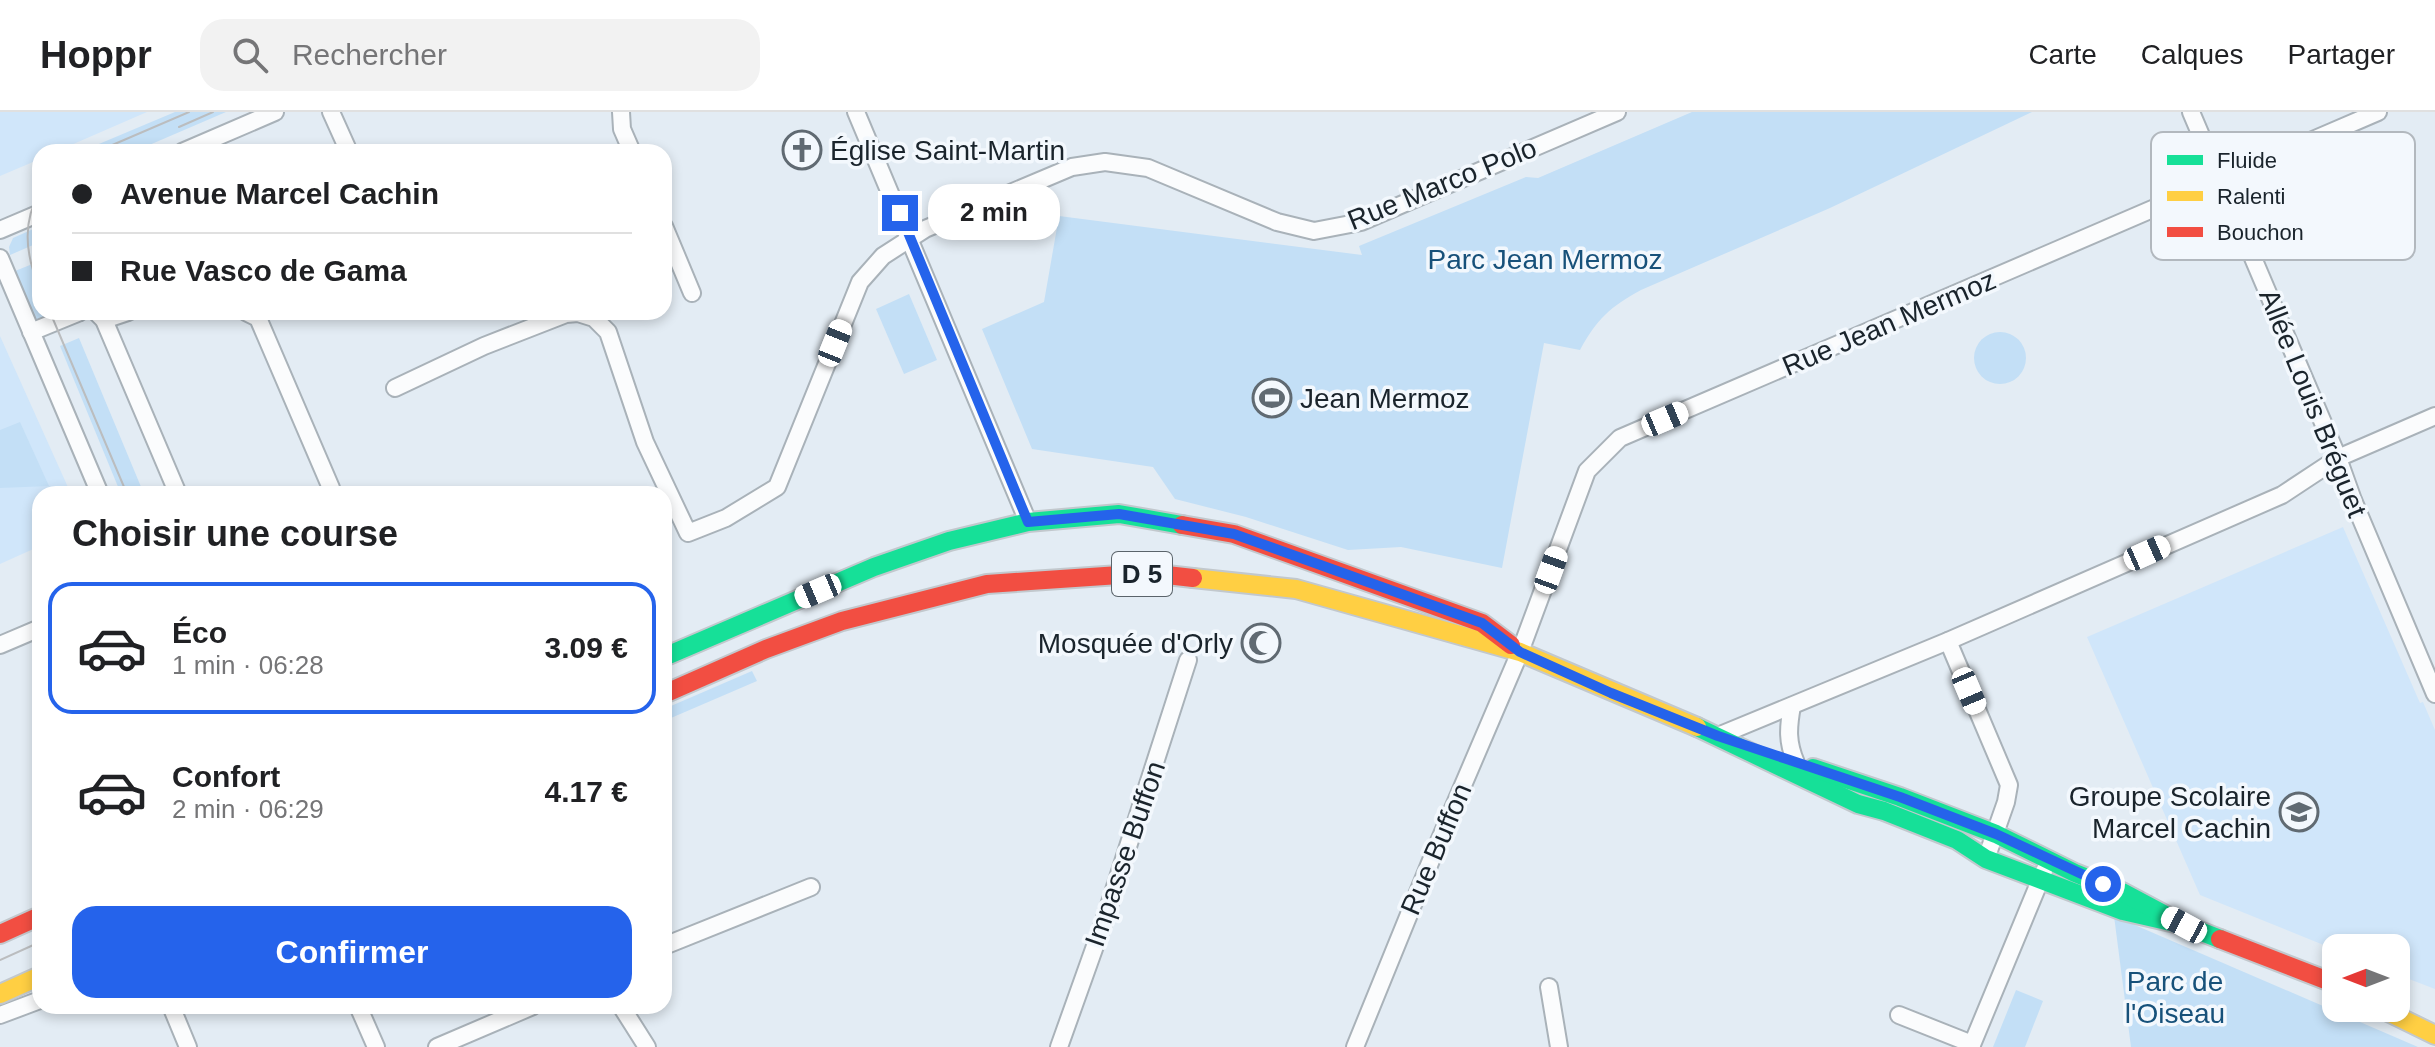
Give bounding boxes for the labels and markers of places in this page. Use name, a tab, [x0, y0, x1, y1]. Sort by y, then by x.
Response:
church icon: Église Saint-Martin	[781, 129, 823, 171]
place label: Église Saint-Martin	[830, 135, 1065, 166]
sports icon: Jean Mermoz	[1251, 377, 1293, 419]
place label: Jean Mermoz	[1300, 383, 1470, 414]
mosque icon: Mosquée d'Orly	[1240, 622, 1282, 664]
place label: Mosquée d'Orly	[1038, 628, 1233, 659]
place label: Groupe Scolaire Marcel Cachin	[2069, 781, 2271, 844]
school or university icon: Groupe Scolaire Marcel Cachin	[2278, 791, 2320, 833]

